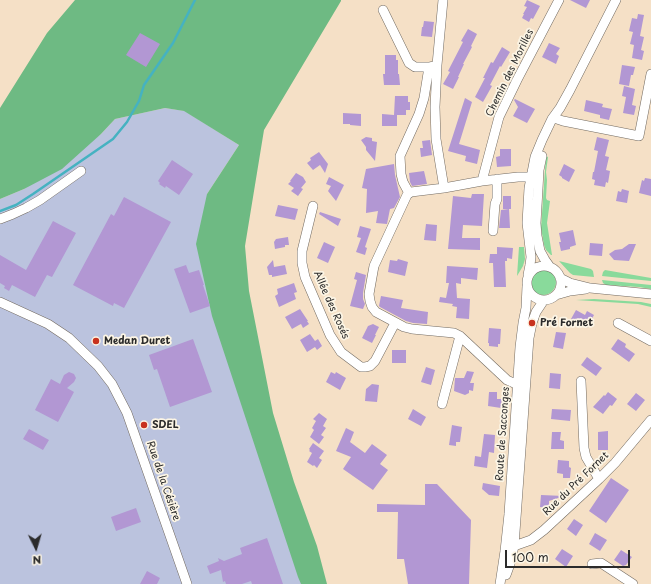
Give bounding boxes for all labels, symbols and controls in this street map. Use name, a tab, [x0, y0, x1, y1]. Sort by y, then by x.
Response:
street label: Chemin des Morilles	[484, 27, 536, 119]
street label: Allée des Rosés	[311, 269, 351, 341]
place label: Pré Fornet	[540, 317, 593, 329]
marker: Pré Fornet	[527, 318, 537, 328]
place label: Medan Duret	[104, 335, 170, 347]
marker: Medan Duret	[91, 336, 101, 346]
street label: Route de Sacconges	[494, 386, 512, 482]
place label: SDEL	[152, 419, 179, 431]
marker: SDEL	[139, 420, 149, 430]
street label: Rue de la Césière	[144, 440, 182, 522]
street label: Rue du Pré Fornet	[541, 450, 611, 518]
north arrow	[16, 528, 56, 568]
scale bar	[507, 542, 632, 568]
text: 100 m	[512, 548, 549, 566]
text: N	[32, 552, 42, 569]

